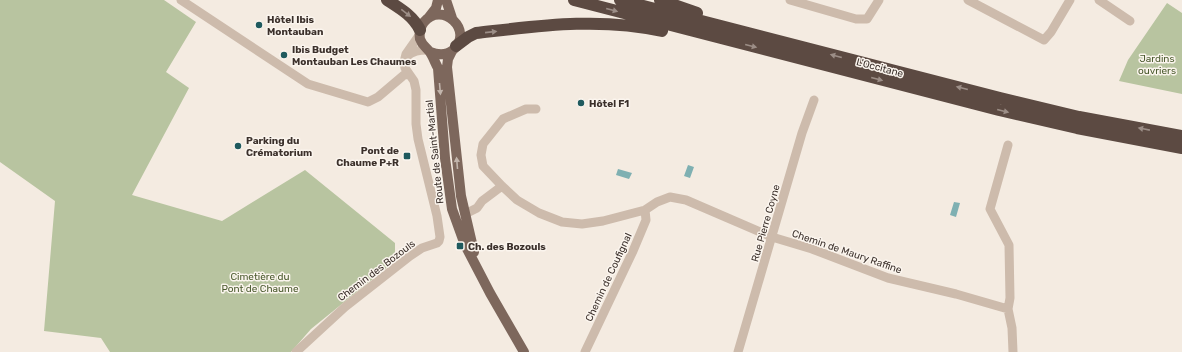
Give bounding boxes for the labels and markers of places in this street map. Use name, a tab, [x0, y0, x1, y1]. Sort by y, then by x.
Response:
place label: Hôtel Ibis Montauban	[267, 14, 323, 38]
marker: Hôtel Ibis Montauban	[254, 20, 264, 30]
place label: Ibis Budget Montauban Les Chaumes	[292, 44, 417, 68]
marker: Ibis Budget Montauban Les Chaumes	[279, 50, 289, 60]
marker: Hôtel F1	[576, 98, 586, 108]
place label: Hôtel F1	[589, 98, 629, 110]
place label: Parking du Crématorium	[246, 135, 312, 159]
marker: Parking du Crématorium	[233, 141, 243, 151]
place label: Pont de Chaume P+R	[336, 145, 399, 169]
marker: Pont de Chaume P+R	[402, 151, 412, 161]
marker: Ch. des Bozouls	[455, 241, 465, 251]
place label: Ch. des Bozouls	[468, 241, 546, 253]

